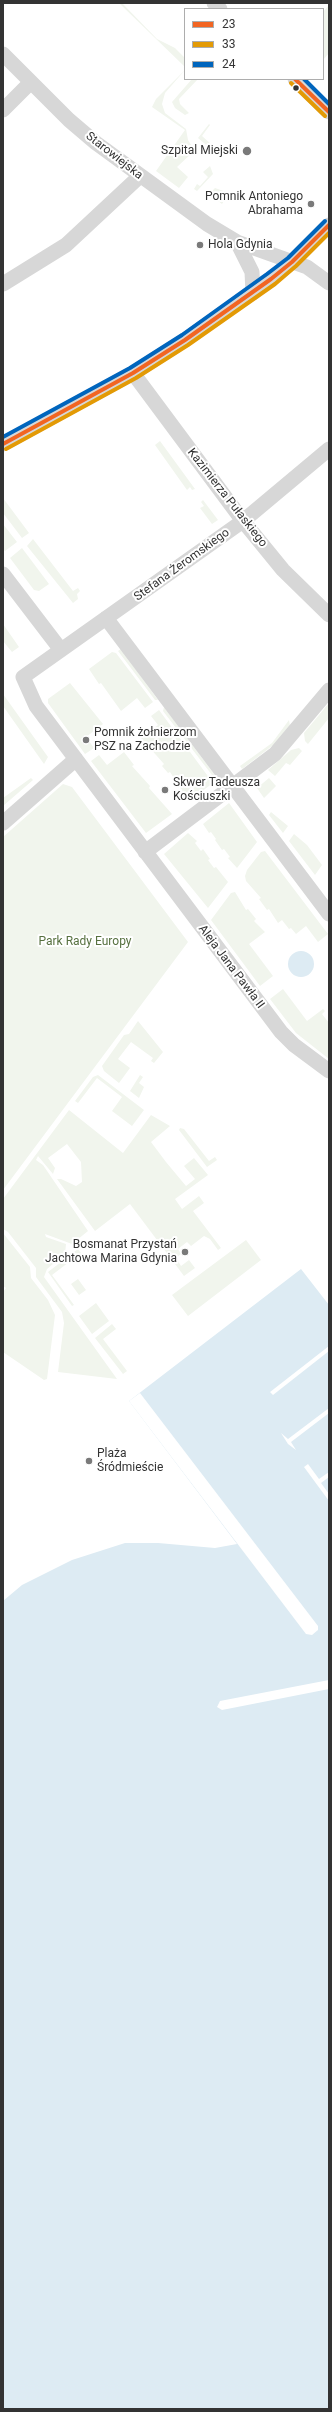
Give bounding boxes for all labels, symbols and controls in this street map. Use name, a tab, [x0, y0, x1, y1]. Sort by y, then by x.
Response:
legend	[184, 8, 324, 80]
text: 23	[222, 17, 236, 31]
text: 33	[222, 37, 236, 51]
text: 24	[222, 57, 236, 71]
unlabelled marker	[291, 83, 301, 93]
street label: Starowiejska	[83, 129, 145, 183]
place label: Szpital Miejski	[161, 144, 238, 158]
marker: Szpital Miejski	[241, 145, 253, 157]
place label: Pomnik Antoniego Abrahama	[205, 190, 303, 218]
marker: Pomnik Antoniego Abrahama	[306, 199, 316, 209]
place label: Hola Gdynia	[208, 238, 273, 252]
marker: Hola Gdynia	[195, 240, 205, 250]
street label: Kazimierza Pułaskiego	[184, 446, 270, 550]
street label: Stefana Żeromskiego	[132, 526, 232, 604]
place label: Pomnik żołnierzom PSZ na Zachodzie	[94, 726, 197, 754]
marker: Pomnik żołnierzom PSZ na Zachodzie	[81, 735, 91, 745]
place label: Skwer Tadeusza Kościuszki	[173, 776, 260, 804]
marker: Skwer Tadeusza Kościuszki	[160, 785, 170, 795]
street label: Aleja Jana Pawła II	[195, 922, 267, 1012]
park label: Park Rady Europy	[39, 935, 131, 949]
place label: Bosmanat Przystań Jachtowa Marina Gdynia	[45, 1238, 177, 1266]
marker: Bosmanat Przystań Jachtowa Marina Gdynia	[180, 1247, 190, 1257]
place label: Plaża Śródmieście	[97, 1447, 163, 1475]
marker: Plaża Śródmieście	[84, 1456, 94, 1466]

